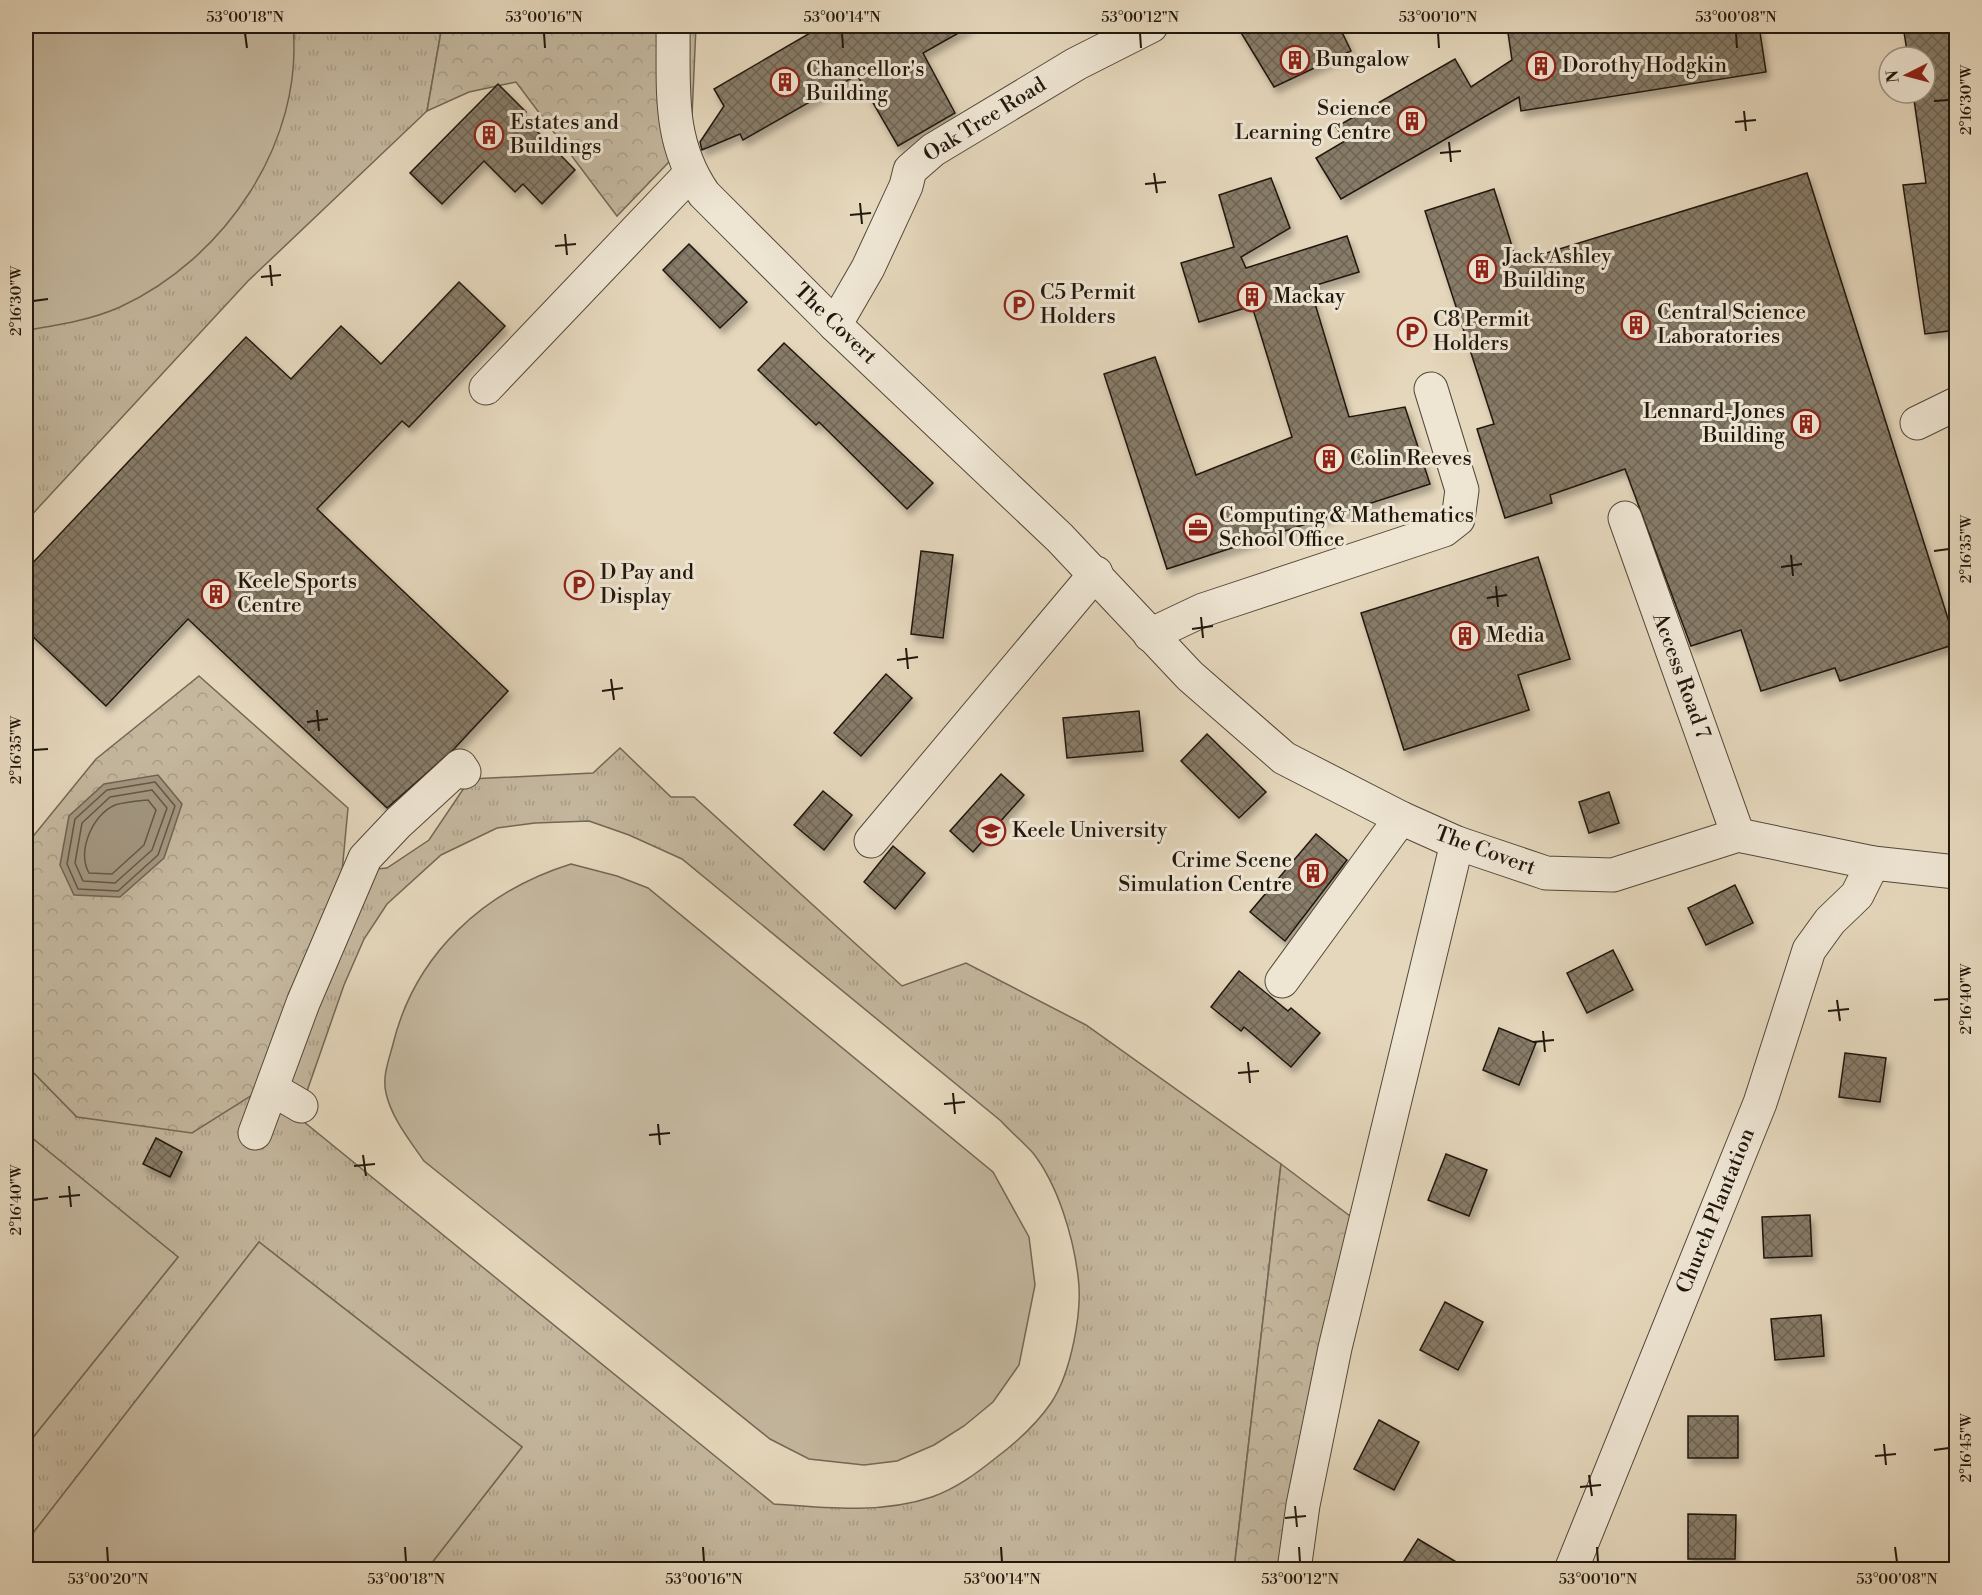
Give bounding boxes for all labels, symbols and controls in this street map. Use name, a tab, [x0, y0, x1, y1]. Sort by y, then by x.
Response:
text: 53°00'18"N	[206, 8, 284, 27]
text: 53°00'16"N	[505, 8, 583, 27]
text: 53°00'14"N	[803, 8, 881, 27]
text: 53°00'12"N	[1101, 8, 1179, 27]
text: 53°00'10"N	[1399, 8, 1477, 27]
text: 53°00'08"N	[1695, 8, 1777, 27]
building icon: Bungalow	[1279, 44, 1311, 76]
north arrow	[1877, 45, 1937, 105]
place label: Bungalow	[1315, 47, 1409, 73]
building icon: Dorothy Hodgkin	[1525, 50, 1557, 82]
place label: Dorothy Hodgkin	[1562, 53, 1727, 79]
place label: Chancellor's Building	[805, 57, 925, 107]
text: 2°16'30"W	[1957, 65, 1976, 135]
building icon: Chancellor's Building	[769, 66, 801, 98]
text: N	[1882, 69, 1904, 84]
street label: Oak Tree Road	[919, 72, 1051, 168]
place label: Science Learning Centre	[1235, 96, 1391, 146]
building icon: Science Learning Centre	[1396, 105, 1428, 137]
place label: Estates and Buildings	[509, 110, 619, 160]
building icon: Estates and Buildings	[473, 119, 505, 151]
place label: Jack Ashley Building	[1502, 244, 1612, 294]
building icon: Jack Ashley Building	[1466, 253, 1498, 285]
text: 2°16'30"W	[7, 266, 26, 336]
street label: The Covert	[788, 278, 882, 370]
place label: C5 Permit Holders	[1040, 280, 1137, 330]
building icon: Mackay	[1236, 281, 1268, 313]
place label: Mackay	[1273, 284, 1346, 310]
parking icon: C5 Permit Holders	[1003, 289, 1035, 321]
place label: Central Science Laboratories	[1657, 300, 1806, 350]
place label: C8 Permit Holders	[1433, 307, 1531, 357]
building icon: Central Science Laboratories	[1620, 309, 1652, 341]
parking icon: C8 Permit Holders	[1396, 316, 1428, 348]
place label: Lennard-Jones Building	[1643, 399, 1785, 449]
building icon: Lennard-Jones Building	[1790, 408, 1822, 440]
building icon: Colin Reeves	[1313, 443, 1345, 475]
place label: Colin Reeves	[1350, 446, 1472, 472]
place label: Computing & Mathematics School Office	[1219, 503, 1474, 553]
office icon: Computing & Mathematics School Office	[1182, 512, 1214, 544]
text: 2°16'35"W	[1957, 514, 1976, 583]
place label: D Pay and Display	[600, 560, 694, 610]
place label: Keele Sports Centre	[237, 569, 357, 619]
parking icon: D Pay and Display	[563, 569, 595, 601]
building icon: Keele Sports Centre	[200, 578, 232, 610]
street label: Access Road 7	[1646, 609, 1716, 743]
building icon: Media	[1449, 620, 1481, 652]
place label: Media	[1486, 623, 1545, 649]
text: 2°16'35"W	[7, 715, 26, 784]
school or university icon: Keele University	[975, 815, 1007, 847]
place label: Keele University	[1012, 818, 1168, 844]
street label: The Covert	[1431, 821, 1540, 881]
place label: Crime Scene Simulation Centre	[1118, 848, 1292, 898]
building icon: Crime Scene Simulation Centre	[1297, 857, 1329, 889]
text: 2°16'40"W	[1957, 963, 1976, 1034]
street label: Church Plantation	[1671, 1124, 1761, 1297]
text: 2°16'40"W	[7, 1164, 26, 1235]
text: 2°16'45"W	[1957, 1413, 1976, 1483]
text: 53°00'20"N	[68, 1570, 148, 1589]
text: 53°00'18"N	[367, 1570, 445, 1589]
text: 53°00'16"N	[665, 1570, 743, 1589]
text: 53°00'14"N	[963, 1570, 1041, 1589]
text: 53°00'12"N	[1261, 1570, 1339, 1589]
text: 53°00'10"N	[1559, 1570, 1637, 1589]
text: 53°00'08"N	[1856, 1570, 1938, 1589]

